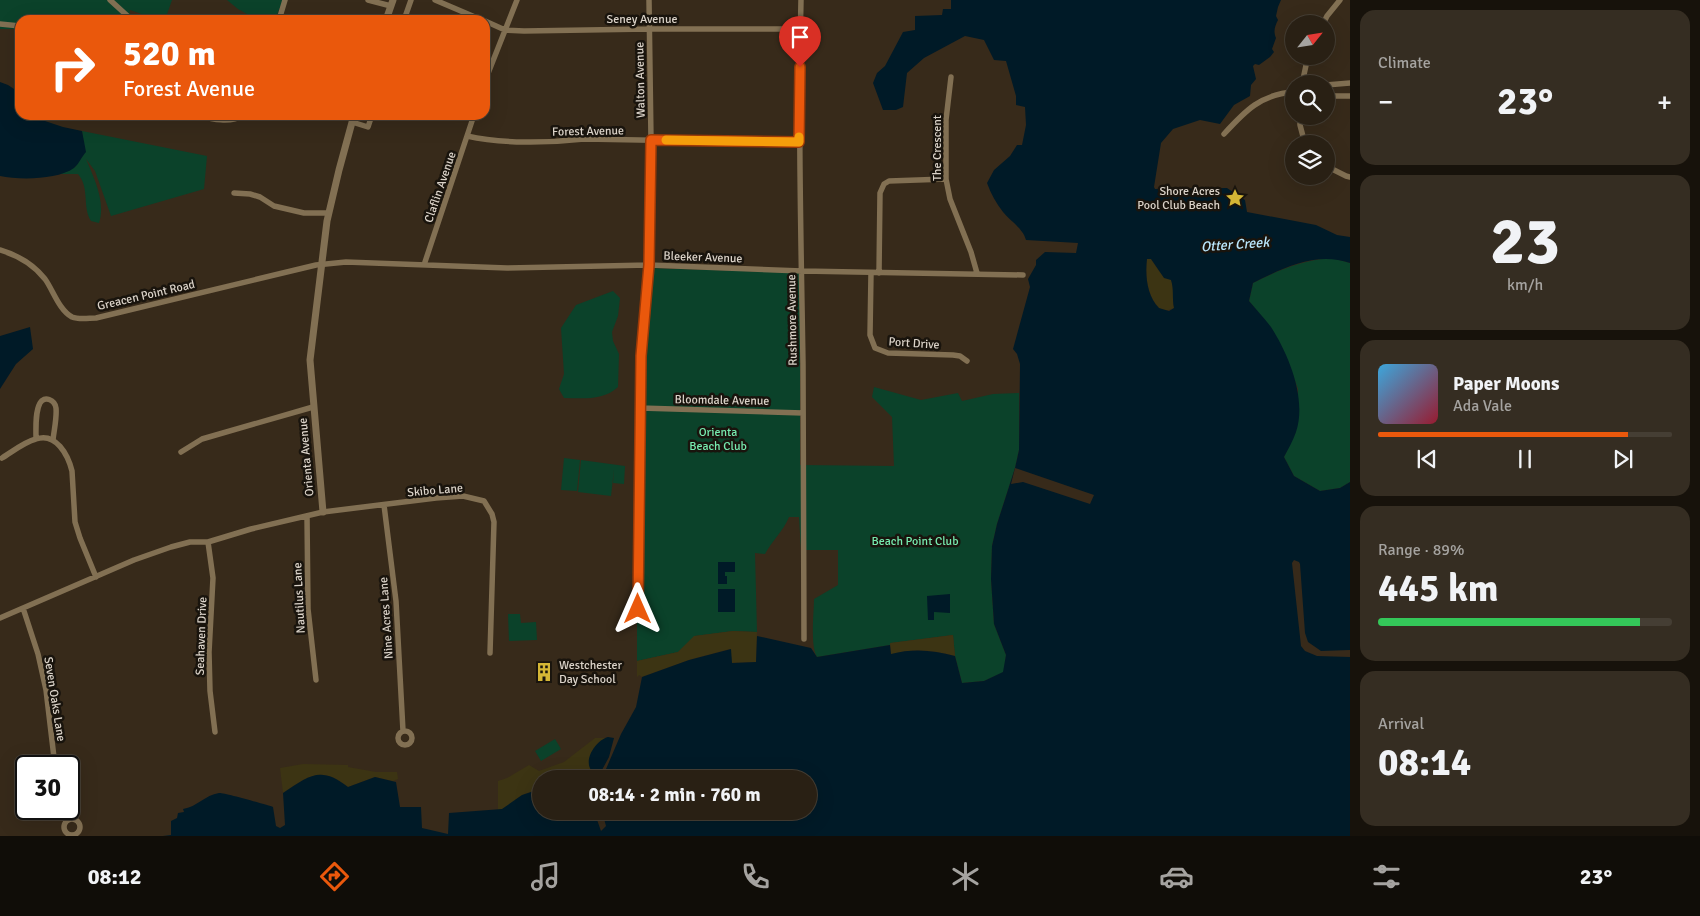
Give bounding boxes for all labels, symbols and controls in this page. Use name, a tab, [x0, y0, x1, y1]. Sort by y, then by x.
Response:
street label: Seney Avenue	[607, 12, 677, 27]
north arrow	[1285, 15, 1335, 65]
map controls	[1285, 15, 1335, 185]
pin	[779, 16, 821, 67]
icon: arrive	[786, 23, 814, 51]
text: 520 m	[123, 32, 216, 75]
icon: right	[40, 35, 105, 100]
street label: Walton Avenue	[632, 42, 649, 118]
text: Climate	[1378, 53, 1431, 73]
text: Forest Avenue	[123, 75, 255, 102]
button: search	[1285, 75, 1335, 125]
text: 23°	[1497, 78, 1553, 125]
text: −	[1378, 85, 1393, 119]
text: +	[1657, 85, 1672, 119]
street label: The Crescent	[930, 115, 945, 181]
street label: Forest Avenue	[552, 123, 624, 140]
button: layers	[1285, 135, 1335, 185]
street label: Claflin Avenue	[421, 150, 460, 225]
place label: Shore Acres Pool Club Beach	[1137, 184, 1220, 213]
place icon: Shore Acres Pool Club Beach	[1224, 187, 1246, 209]
text: 23	[1490, 202, 1560, 282]
water label: Otter Creek	[1200, 233, 1272, 255]
street label: Bleeker Avenue	[663, 249, 743, 266]
street label: Rushmore Avenue	[784, 274, 801, 366]
text: km/h	[1507, 275, 1543, 295]
street label: Greacen Point Road	[96, 277, 196, 314]
street label: Port Drive	[888, 334, 940, 353]
text: Paper Moons	[1453, 372, 1559, 396]
street label: Bloomdale Avenue	[674, 392, 769, 409]
text: Ada Vale	[1453, 396, 1512, 416]
street label: Orienta Avenue	[296, 417, 317, 497]
park label: Orienta Beach Club	[689, 425, 747, 454]
icon: previous	[1413, 445, 1441, 473]
icon: pause	[1511, 445, 1539, 473]
icon: next	[1609, 445, 1637, 473]
street label: Skibo Lane	[407, 481, 464, 500]
park label: Beach Point Club	[871, 534, 959, 549]
text: Range · 89%	[1378, 540, 1464, 560]
street label: Nautilus Lane	[290, 562, 309, 634]
text: 445 km	[1378, 565, 1499, 612]
street label: Nine Acres Lane	[376, 576, 397, 660]
position arrow	[611, 582, 663, 634]
street label: Seahaven Drive	[193, 597, 210, 676]
street label: Seven Oaks Lane	[40, 656, 69, 742]
place label: Westchester Day School	[559, 658, 623, 687]
building icon: Westchester Day School	[533, 661, 555, 683]
text: Arrival	[1378, 714, 1424, 734]
text: 08:14	[1378, 739, 1471, 786]
speed limit sign: 30	[15, 755, 80, 820]
text: 08:14 · 2 min · 760 m	[588, 783, 761, 807]
icon: directions	[317, 859, 352, 894]
icon: music	[528, 859, 563, 894]
icon: phone	[738, 859, 773, 894]
icon: climate	[948, 859, 983, 894]
icon: car	[1159, 859, 1194, 894]
icon: filters	[1369, 859, 1404, 894]
text: 08:12	[88, 863, 142, 890]
text: 23°	[1580, 863, 1612, 890]

